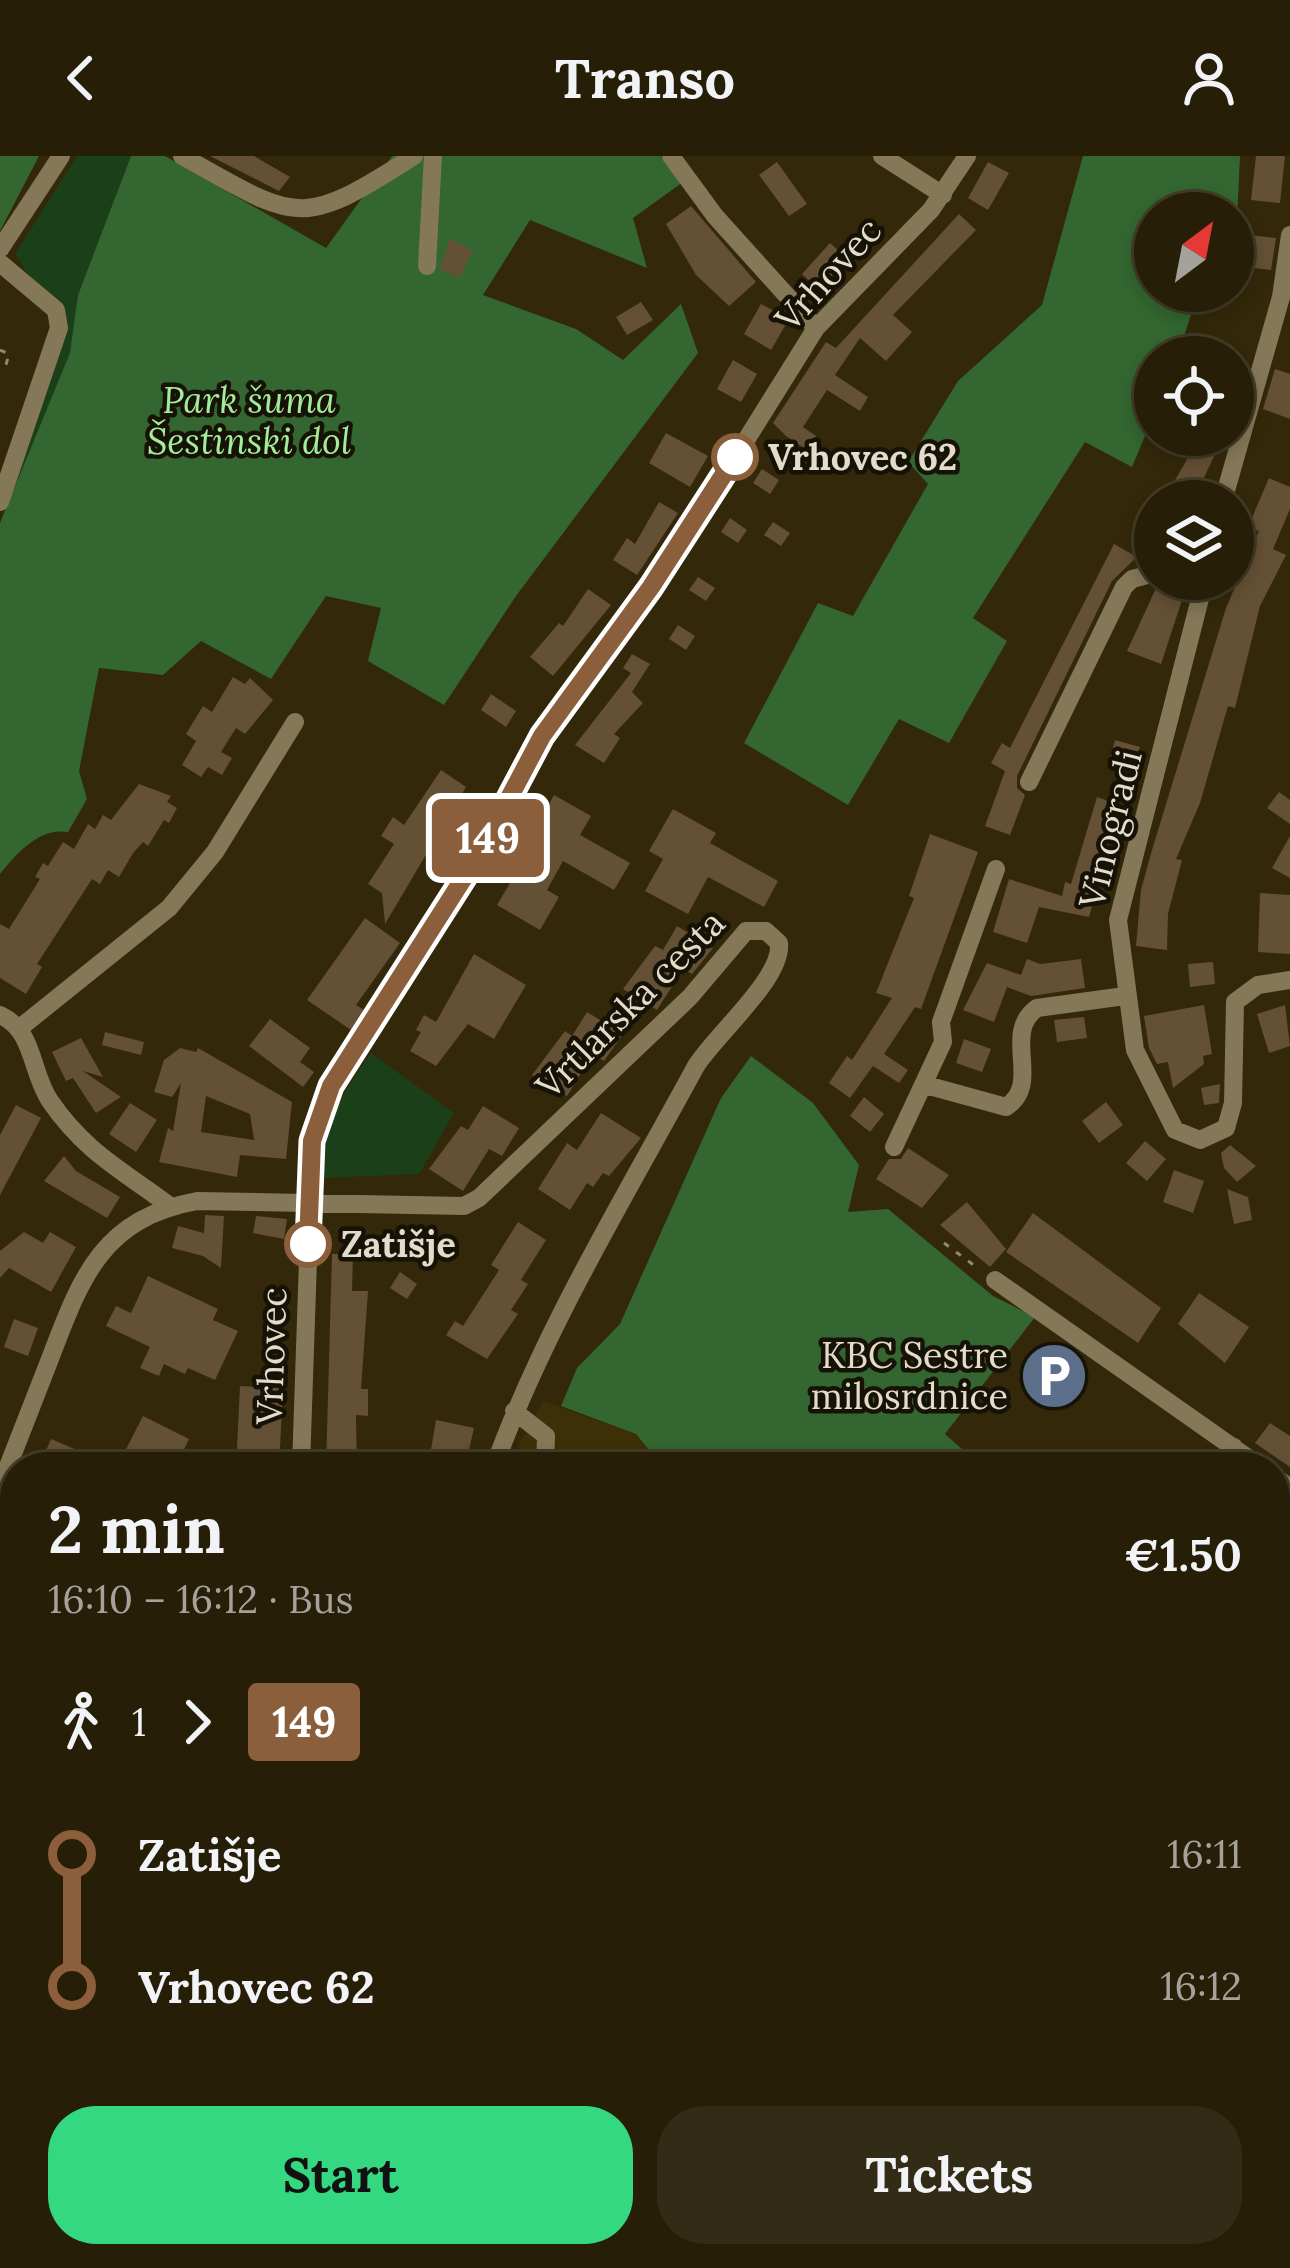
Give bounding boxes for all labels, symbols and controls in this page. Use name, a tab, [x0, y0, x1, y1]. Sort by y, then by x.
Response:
text: Transo	[555, 44, 735, 113]
icon: back	[48, 45, 114, 111]
icon: person	[1176, 45, 1242, 111]
north arrow	[1134, 192, 1254, 312]
map controls	[1134, 192, 1254, 600]
street label: Vrhovec	[764, 208, 891, 341]
button: locate	[1134, 336, 1254, 456]
park label: Park šuma Šestinski dol	[147, 377, 351, 464]
place label: Vrhovec 62	[768, 434, 957, 480]
marker: Vrhovec 62	[713, 435, 757, 479]
button: layers	[1134, 480, 1254, 600]
street label: Vinogradi	[1068, 745, 1152, 914]
line badge: 149	[419, 799, 557, 877]
text: 149	[456, 811, 520, 865]
street label: Vrtlarska cesta	[525, 900, 734, 1109]
place label: Zatišje	[341, 1221, 456, 1267]
marker: Zatišje	[286, 1222, 330, 1266]
street label: Vrhovec	[246, 1287, 296, 1426]
place label: KBC Sestre milosrdnice	[811, 1332, 1008, 1419]
parking icon: KBC Sestre milosrdnice	[1019, 1341, 1089, 1411]
text: 2 min	[48, 1487, 225, 1571]
text: €1.50	[1124, 1526, 1242, 1583]
text: 16:10 – 16:12 · Bus	[48, 1574, 354, 1624]
icon: walk	[48, 1689, 114, 1755]
icon: forward	[164, 1689, 230, 1755]
text: 149	[272, 1695, 336, 1749]
text: 1	[132, 1697, 146, 1747]
text: Zatišje	[138, 1826, 282, 1883]
text: 16:11	[1167, 1829, 1242, 1879]
text: Vrhovec 62	[138, 1958, 375, 2015]
text: 16:12	[1160, 1961, 1242, 2011]
button: Start	[48, 2106, 633, 2244]
button: Tickets	[657, 2106, 1242, 2244]

